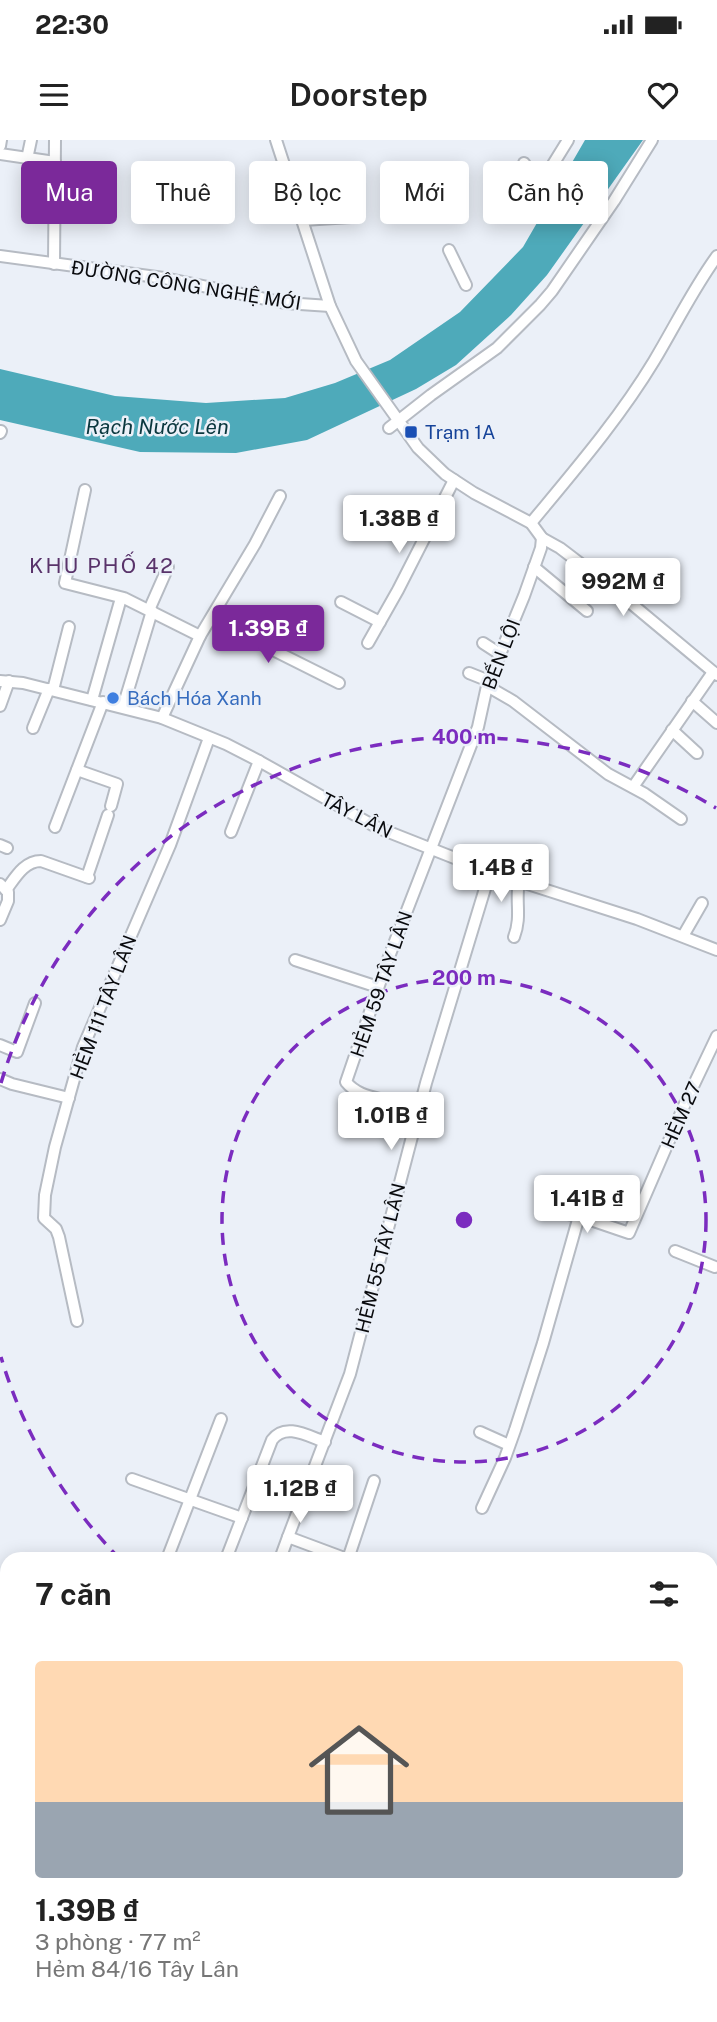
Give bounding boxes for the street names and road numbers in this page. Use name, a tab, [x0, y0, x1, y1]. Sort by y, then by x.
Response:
street label: ĐƯỜNG CÔNG NGHỆ MỚI	[69, 256, 303, 314]
street label: BẾN LỘI	[476, 615, 524, 692]
street label: TÂY LÂN	[318, 788, 396, 842]
street label: HẺM 59 TÂY LÂN	[345, 908, 416, 1060]
street label: HẺM 111 TÂY LÂN	[64, 932, 141, 1082]
street label: HẺM 27	[656, 1078, 705, 1152]
street label: HẺM 55 TÂY LÂN	[350, 1181, 409, 1335]

